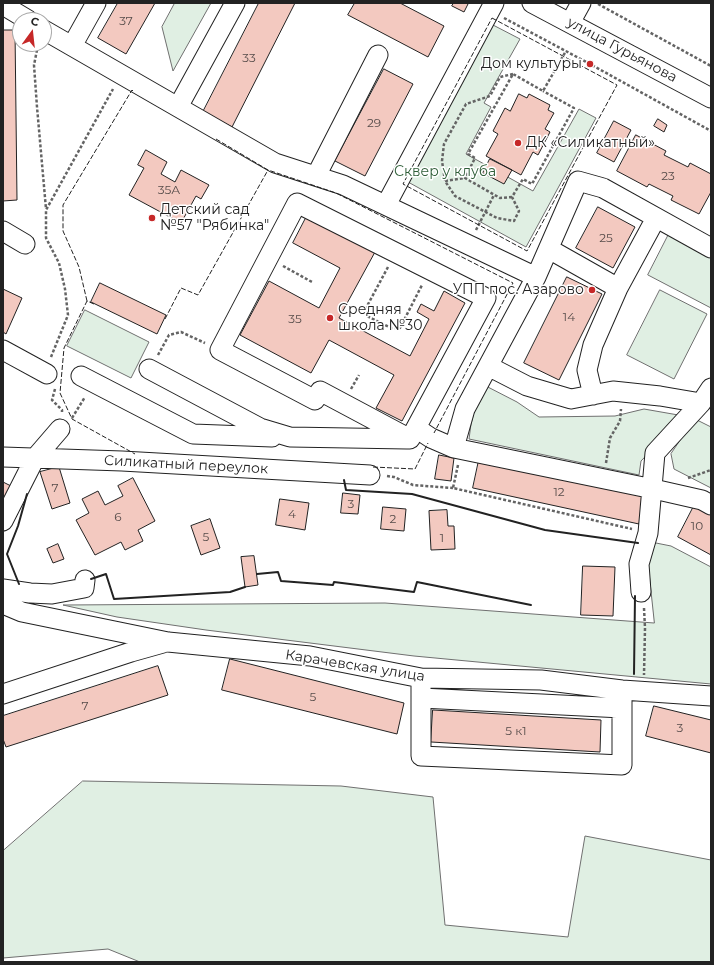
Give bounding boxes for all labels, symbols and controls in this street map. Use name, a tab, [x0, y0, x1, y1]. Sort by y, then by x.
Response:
north arrow	[12, 12, 52, 52]
text: С	[29, 14, 41, 29]
house number: 37	[119, 14, 133, 28]
street label: улица Гурьянова	[564, 14, 680, 86]
house number: 33	[242, 51, 256, 65]
place label: Дом культуры	[481, 56, 582, 72]
marker: Дом культуры	[585, 59, 595, 69]
house number: 29	[367, 116, 381, 130]
place label: ДК «Силикатный»	[526, 135, 655, 151]
marker: ДК «Силикатный»	[513, 138, 523, 148]
park label: Сквер у клуба	[394, 164, 496, 180]
house number: 23	[661, 169, 675, 183]
house number: 35А	[158, 183, 180, 197]
place label: Детский сад №57 "Рябинка"	[160, 202, 269, 234]
marker: Детский сад №57 "Рябинка"	[147, 213, 157, 223]
house number: 25	[599, 231, 613, 245]
place label: УПП пос. Азарово	[453, 282, 584, 298]
marker: УПП пос. Азарово	[587, 285, 597, 295]
place label: Средняя школа №30	[338, 302, 422, 334]
house number: 14	[563, 310, 575, 324]
house number: 35	[288, 312, 302, 326]
marker: Средняя школа №30	[325, 313, 335, 323]
street label: Силикатный переулок	[104, 452, 268, 478]
house number: 7	[51, 481, 59, 495]
house number: 12	[553, 485, 565, 499]
house number: 3	[348, 497, 354, 511]
house number: 4	[288, 507, 296, 521]
house number: 6	[114, 510, 122, 524]
house number: 2	[390, 512, 396, 526]
house number: 10	[691, 519, 703, 533]
house number: 5	[203, 530, 209, 544]
house number: 1	[440, 531, 444, 545]
street label: Карачевская улица	[284, 647, 426, 685]
house number: 5	[310, 690, 316, 704]
house number: 7	[81, 699, 89, 713]
house number: 3	[677, 721, 683, 735]
house number: 5 к1	[505, 724, 527, 738]

